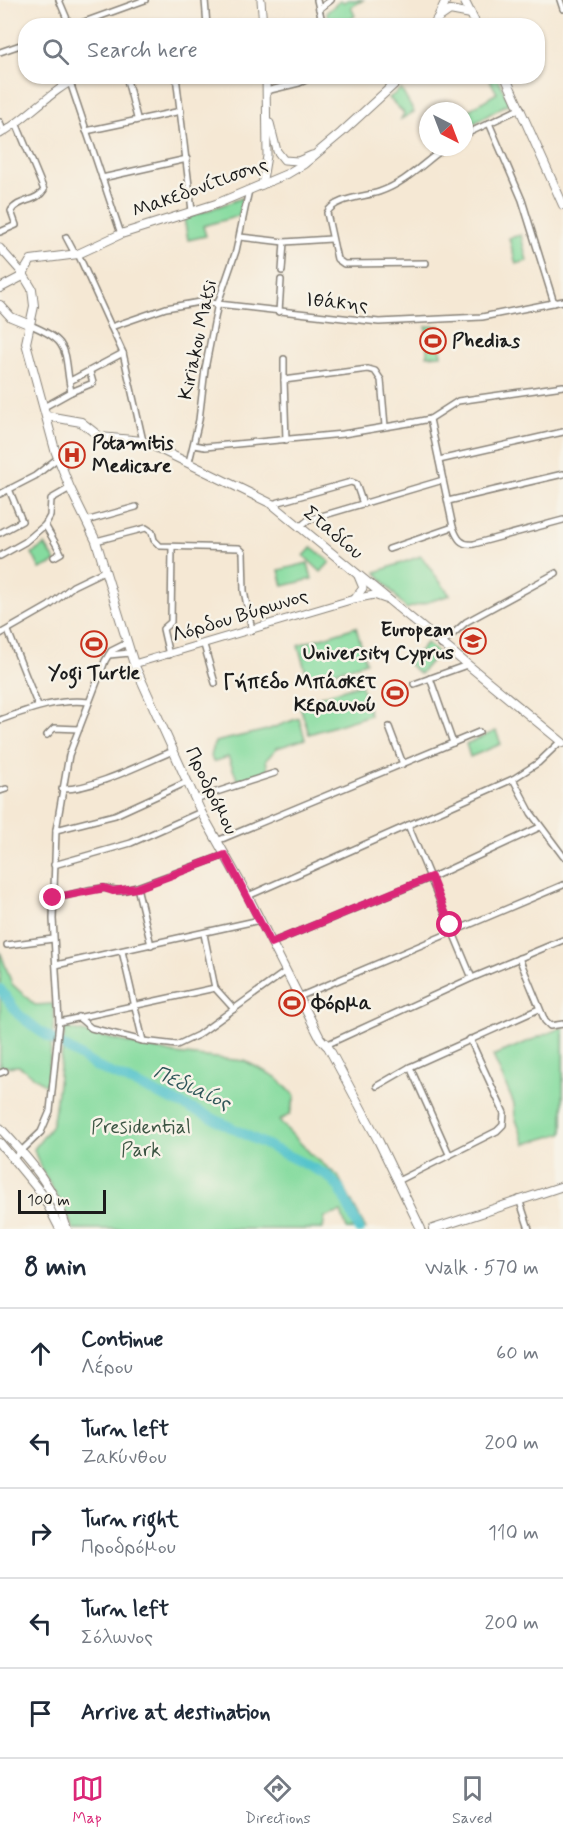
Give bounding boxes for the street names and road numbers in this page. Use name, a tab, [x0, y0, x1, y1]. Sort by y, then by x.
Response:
street label: Μακεδονίτισσης	[128, 151, 272, 225]
street label: Kiriakou Matsi	[172, 278, 224, 402]
street label: Ιθάκης	[305, 287, 369, 319]
street label: Σταδίου	[297, 500, 369, 566]
street label: Λόρδου Βύρωνος	[169, 582, 312, 650]
street label: Προδρόμου	[178, 742, 244, 840]

